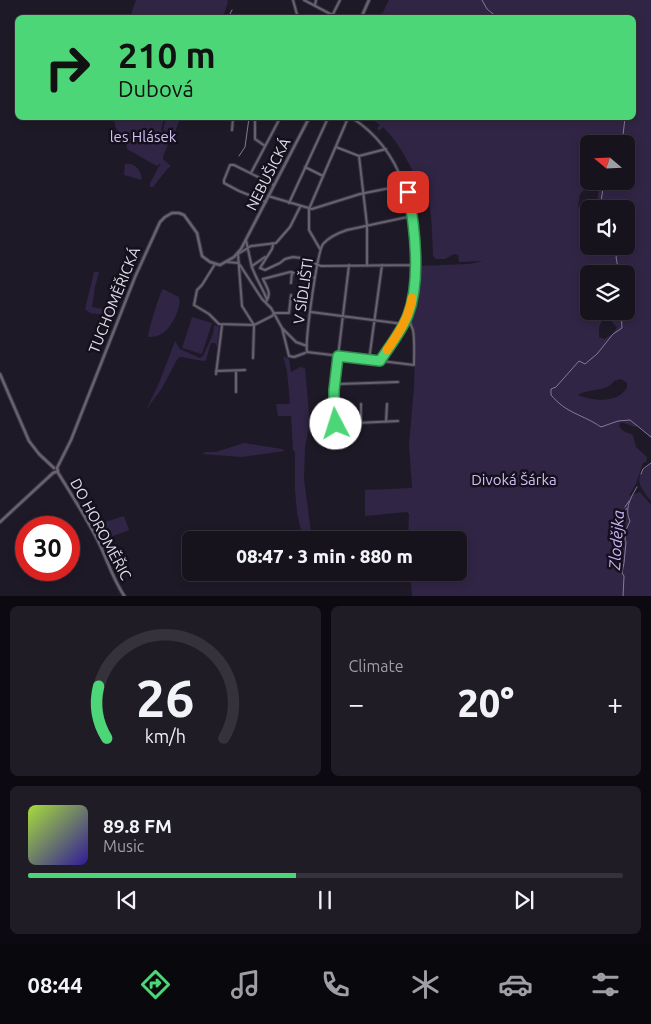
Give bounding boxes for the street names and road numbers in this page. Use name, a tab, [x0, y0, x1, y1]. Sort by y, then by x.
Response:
street label: NEBUŠICKÁ	[242, 135, 294, 213]
street label: TUCHOMĚŘICKÁ	[85, 244, 143, 356]
street label: V SÍDLIŠTI	[290, 257, 316, 325]
street label: DO HOROMĚŘIC	[67, 475, 135, 583]

